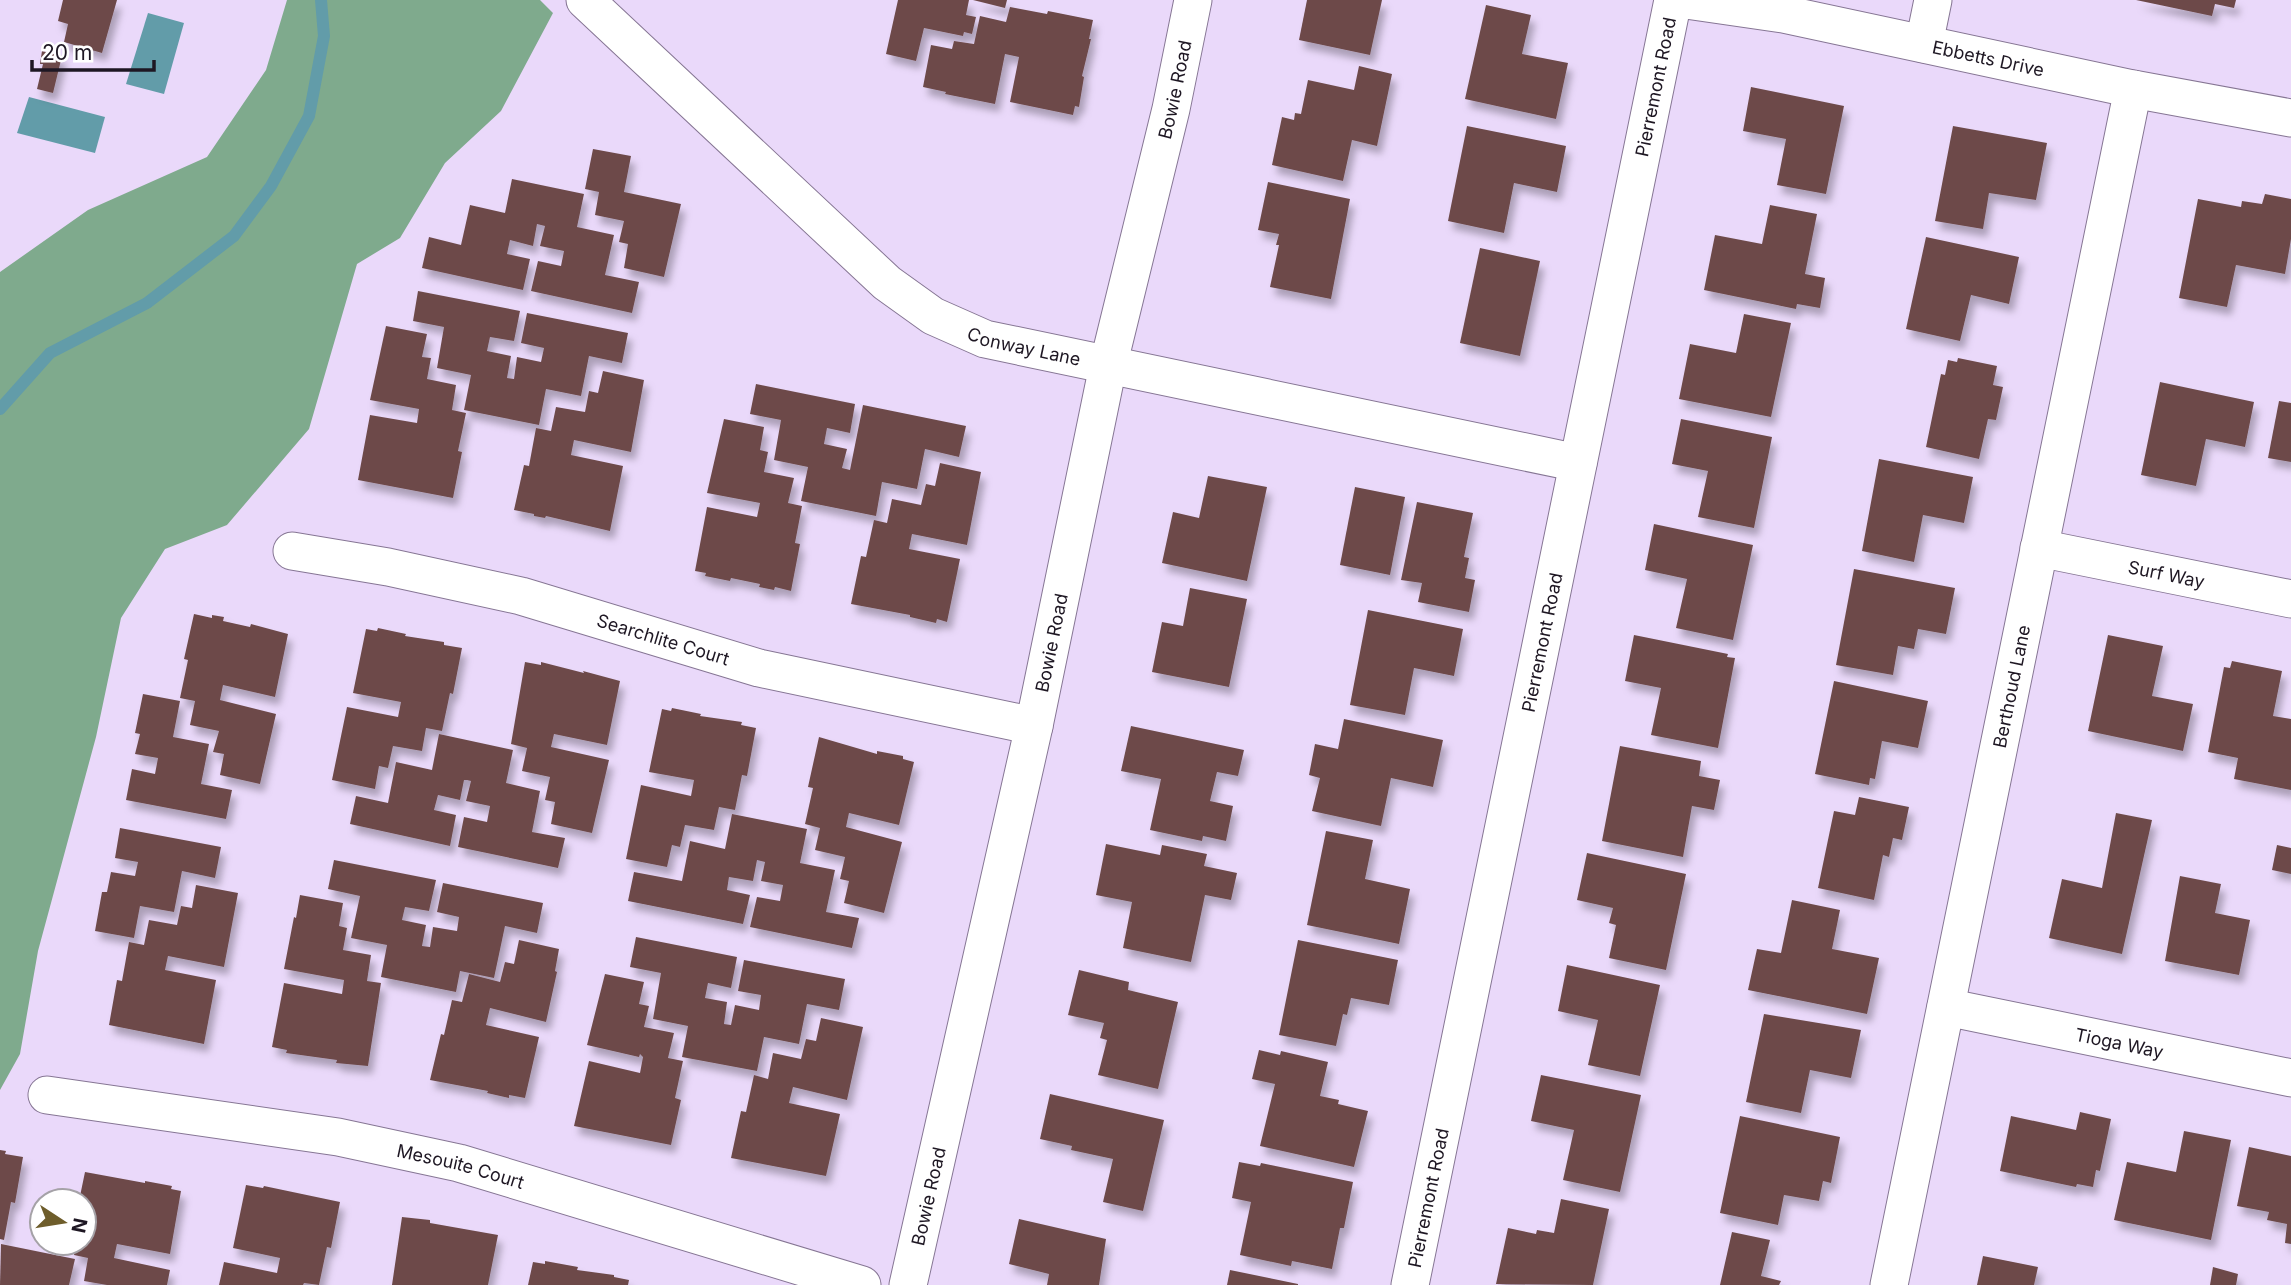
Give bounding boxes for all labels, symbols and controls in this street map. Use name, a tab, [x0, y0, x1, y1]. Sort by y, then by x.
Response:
street label: Pierremont Road	[1631, 15, 1680, 159]
scale bar	[32, 28, 154, 72]
street label: Ebbetts Drive	[1930, 36, 2046, 80]
street label: Bowie Road	[1154, 38, 1195, 141]
text: 20 m	[42, 40, 92, 65]
street label: Conway Lane	[964, 322, 1083, 369]
street label: Surf Way	[2126, 556, 2207, 592]
street label: Pierremont Road	[1517, 571, 1566, 714]
street label: Bowie Road	[1031, 592, 1071, 694]
street label: Searchlite Court	[594, 609, 732, 669]
street label: Berthoud Lane	[1988, 623, 2034, 750]
street label: Tioga Way	[2073, 1023, 2165, 1062]
street label: Pierremont Road	[1403, 1126, 1452, 1269]
street label: Mesouite Court	[395, 1139, 527, 1193]
street label: Bowie Road	[907, 1145, 949, 1247]
north arrow	[28, 1187, 98, 1257]
text: N	[66, 1216, 92, 1235]

